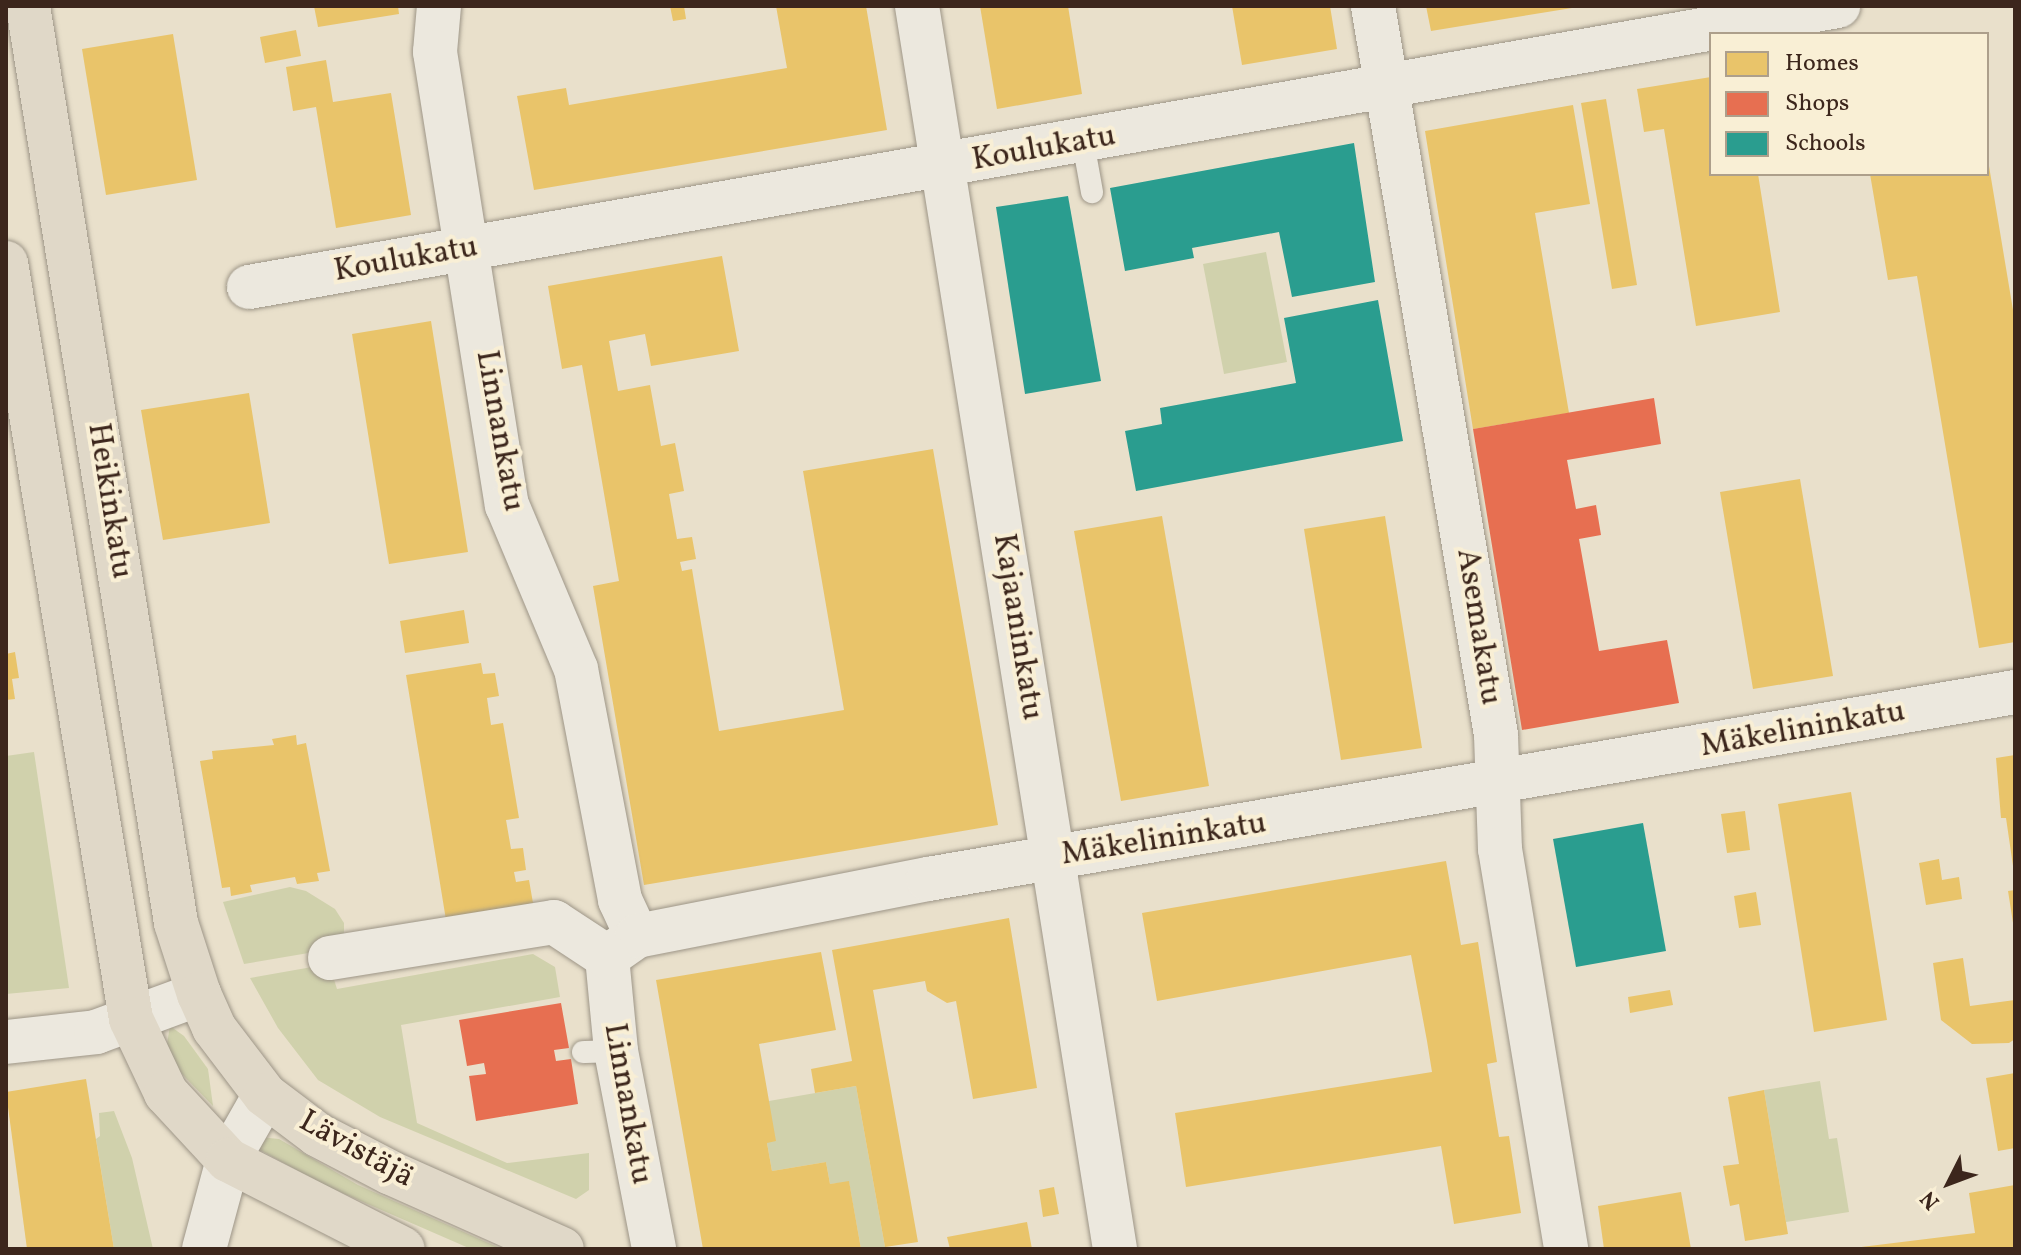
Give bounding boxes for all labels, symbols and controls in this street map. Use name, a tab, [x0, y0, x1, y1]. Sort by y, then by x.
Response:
legend	[1709, 32, 1989, 176]
text: Homes	[1785, 47, 1859, 81]
text: Shops	[1785, 87, 1849, 121]
street label: Koulukatu	[969, 117, 1119, 181]
text: Schools	[1785, 127, 1865, 161]
street label: Koulukatu	[331, 228, 481, 292]
street label: Linnankatu	[466, 347, 532, 515]
street label: Heikinkatu	[78, 420, 140, 582]
street label: Kajaaninkatu	[983, 531, 1051, 723]
street label: Asemakatu	[1447, 546, 1509, 708]
street label: Mäkelininkatu	[1698, 693, 1908, 767]
street label: Mäkelininkatu	[1059, 805, 1269, 875]
street label: Linnankatu	[594, 1020, 660, 1188]
street label: Lävistäjä	[292, 1103, 420, 1197]
north arrow	[1909, 1143, 1989, 1223]
text: N	[1914, 1183, 1948, 1216]

